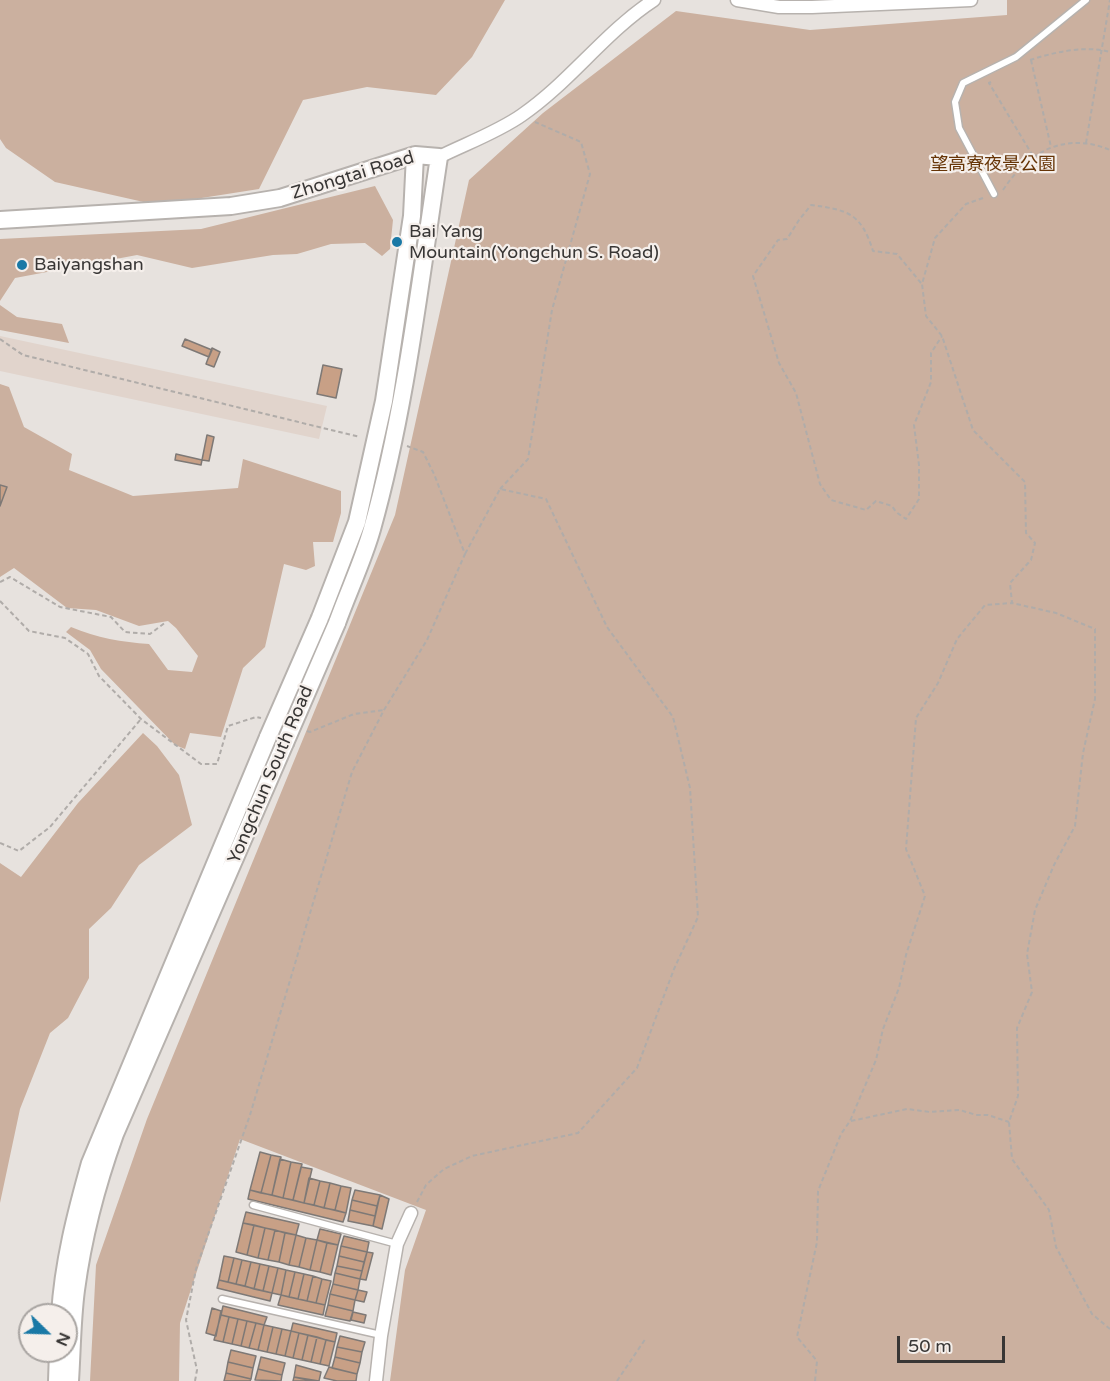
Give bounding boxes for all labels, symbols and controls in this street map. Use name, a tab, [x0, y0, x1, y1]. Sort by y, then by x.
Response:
street label: Zhongtai Road	[289, 147, 417, 205]
park label: 望高寮夜景公園	[930, 154, 1056, 176]
place label: Bai Yang Mountain(Yongchun S. Road)	[409, 221, 659, 264]
marker: Bai Yang Mountain(Yongchun S. Road)	[390, 235, 404, 249]
place label: Baiyangshan	[34, 254, 144, 276]
marker: Baiyangshan	[15, 258, 29, 272]
street label: Yongchun South Road	[224, 683, 318, 867]
north arrow	[18, 1303, 78, 1363]
scale bar	[900, 1324, 1008, 1362]
text: N	[51, 1329, 74, 1349]
text: 50 m	[908, 1335, 952, 1357]

